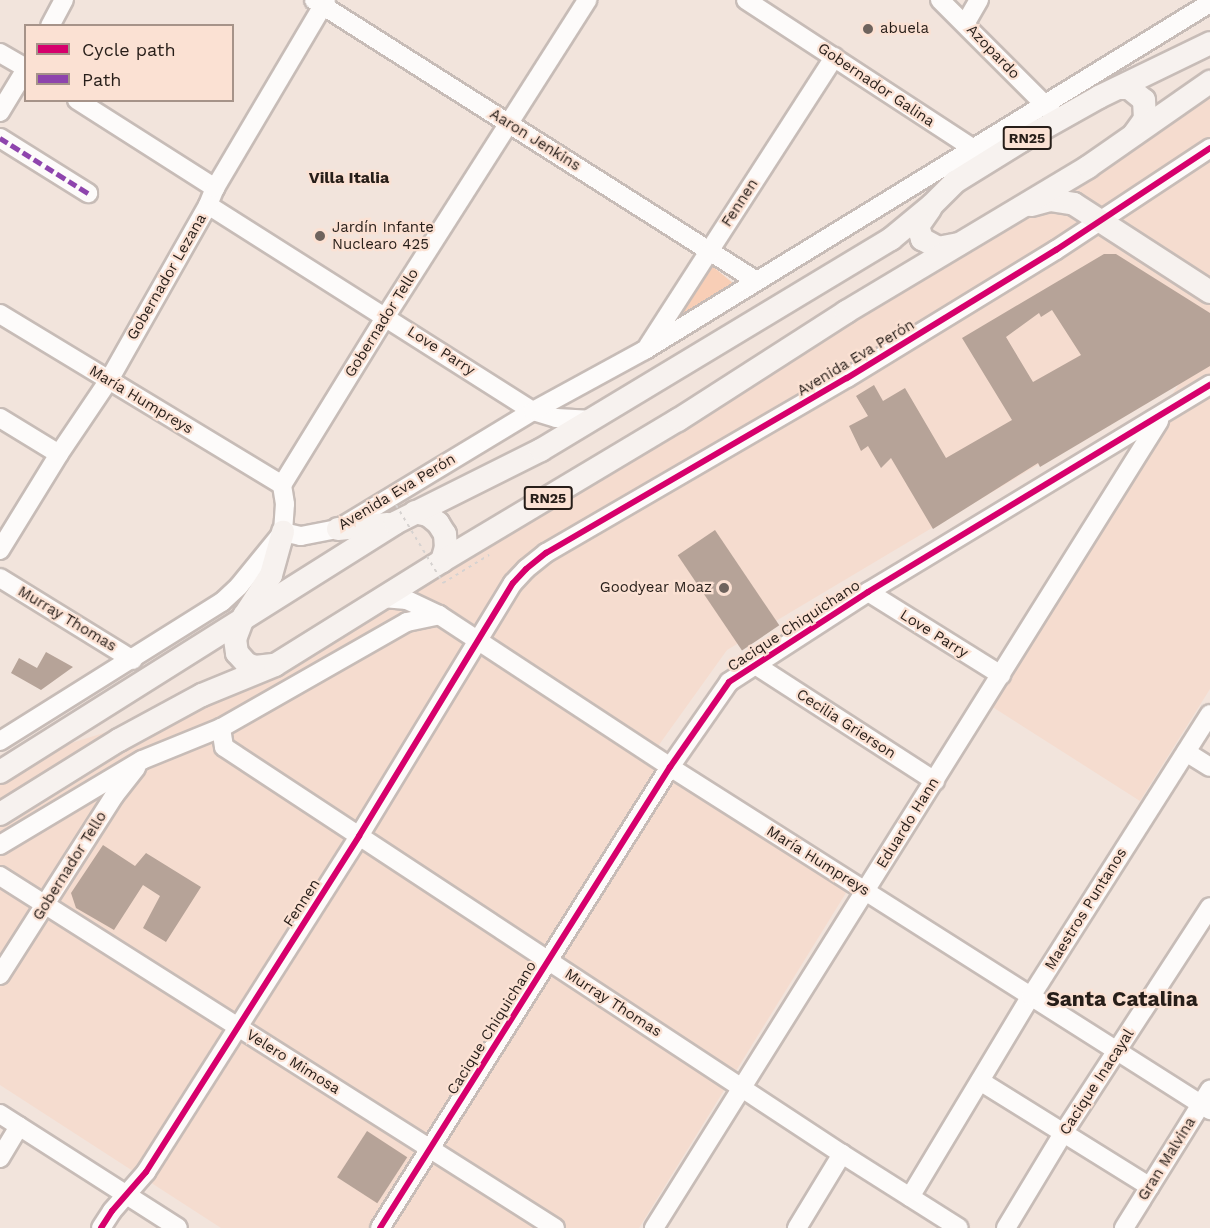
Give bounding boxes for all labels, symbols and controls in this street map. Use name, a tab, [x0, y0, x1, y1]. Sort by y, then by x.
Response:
place label: abuela	[880, 20, 929, 38]
street label: Azopardo	[963, 21, 1023, 83]
marker: abuela	[861, 22, 875, 36]
legend	[24, 24, 234, 102]
text: Cycle path	[82, 39, 176, 60]
street label: Gobernador Galina	[814, 39, 938, 131]
text: Path	[82, 69, 122, 90]
street label: Aaron Jenkins	[486, 105, 584, 175]
road number: RN25	[1002, 127, 1052, 149]
district label: Villa Italia	[309, 168, 389, 188]
street label: Fennen	[718, 176, 762, 230]
street label: Gobernador Lezana	[123, 211, 211, 343]
place label: Jardín Infante Nuclearo 425	[332, 218, 434, 253]
marker: Jardín Infante Nuclearo 425	[313, 229, 327, 243]
street label: Gobernador Tello	[341, 265, 423, 381]
street label: Avenida Eva Perón	[794, 316, 918, 400]
street label: Love Parry	[404, 323, 478, 379]
street label: María Humpreys	[86, 362, 196, 438]
street label: Avenida Eva Perón	[335, 450, 459, 534]
road number: RN25	[522, 487, 574, 509]
street label: Cacique Chiquichano	[724, 576, 864, 676]
place label: Goodyear Moaz	[599, 579, 712, 597]
marker: Goodyear Moaz	[717, 581, 731, 595]
street label: Murray Thomas	[14, 582, 120, 656]
street label: Love Parry	[897, 606, 971, 662]
street label: Cecilia Grierson	[793, 685, 899, 763]
street label: Eduardo Hann	[873, 774, 943, 872]
street label: Gobernador Tello	[29, 808, 111, 924]
street label: María Humpreys	[763, 822, 873, 900]
street label: Maestros Puntanos	[1041, 845, 1131, 973]
street label: Fennen	[280, 876, 324, 930]
street label: Cacique Chiquichano	[443, 958, 541, 1098]
street label: Murray Thomas	[561, 965, 665, 1041]
district label: Santa Catalina	[1046, 986, 1198, 1012]
street label: Velero Mimosa	[243, 1026, 343, 1098]
street label: Cacique Inacayal	[1056, 1026, 1138, 1138]
street label: Gran Malvina	[1134, 1114, 1200, 1204]

